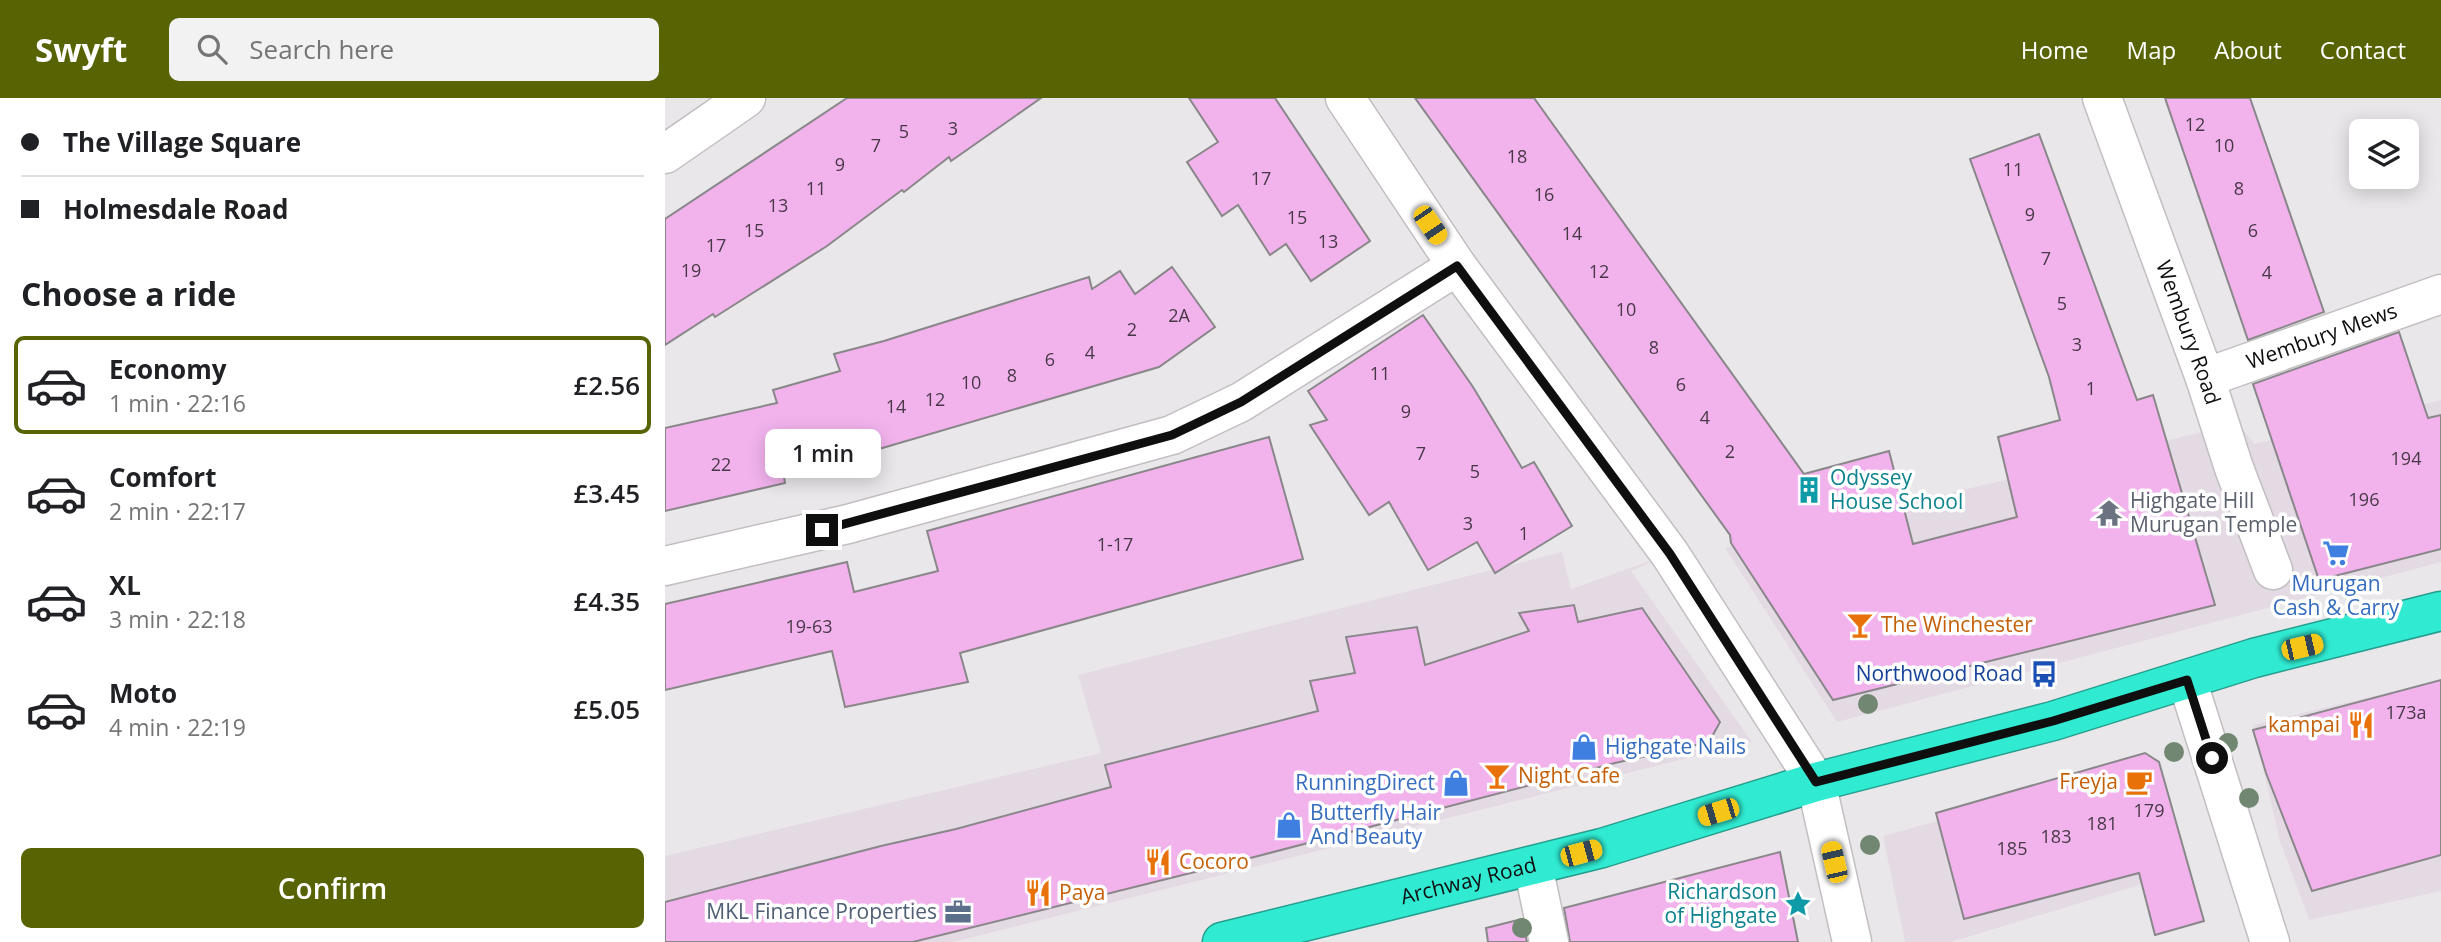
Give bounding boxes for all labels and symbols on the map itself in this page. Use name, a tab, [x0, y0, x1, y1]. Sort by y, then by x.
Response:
house number: 12	[2185, 112, 2205, 136]
house number: 3	[948, 116, 958, 140]
house number: 5	[899, 119, 909, 143]
house number: 7	[871, 133, 881, 157]
house number: 10	[2214, 133, 2234, 157]
house number: 18	[1507, 144, 1527, 168]
house number: 9	[835, 152, 845, 176]
house number: 11	[2003, 157, 2023, 181]
house number: 17	[1251, 166, 1271, 190]
house number: 11	[806, 176, 826, 200]
house number: 8	[2234, 176, 2244, 200]
house number: 16	[1534, 182, 1554, 206]
house number: 13	[768, 193, 788, 217]
car	[1410, 202, 1451, 248]
house number: 9	[2025, 202, 2035, 226]
house number: 15	[1287, 205, 1307, 229]
house number: 15	[744, 218, 764, 242]
house number: 6	[2248, 218, 2258, 242]
house number: 14	[1562, 221, 1582, 245]
house number: 13	[1318, 229, 1338, 253]
house number: 17	[706, 233, 726, 257]
house number: 7	[2041, 246, 2051, 270]
street label: Wembury Road	[2150, 257, 2228, 408]
house number: 19	[681, 258, 701, 282]
house number: 12	[1589, 259, 1609, 283]
house number: 4	[2262, 260, 2272, 284]
house number: 5	[2057, 291, 2067, 315]
street label: Wembury Mews	[2242, 296, 2401, 375]
house number: 10	[1616, 297, 1636, 321]
house number: 2A	[1168, 303, 1190, 327]
house number: 2	[1127, 317, 1137, 341]
house number: 3	[2072, 332, 2082, 356]
house number: 8	[1649, 335, 1659, 359]
house number: 4	[1085, 340, 1095, 364]
house number: 6	[1045, 347, 1055, 371]
house number: 11	[1370, 361, 1390, 385]
house number: 8	[1007, 363, 1017, 387]
house number: 10	[961, 370, 981, 394]
house number: 6	[1676, 372, 1686, 396]
house number: 1	[2086, 376, 2096, 400]
house number: 12	[925, 387, 945, 411]
house number: 14	[886, 394, 906, 418]
house number: 9	[1401, 399, 1411, 423]
house number: 4	[1700, 405, 1710, 429]
callout: 1 min	[764, 428, 880, 478]
house number: 2	[1725, 439, 1735, 463]
house number: 7	[1416, 441, 1426, 465]
house number: 194	[2391, 446, 2421, 470]
house number: 22	[711, 452, 731, 476]
house number: 5	[1470, 459, 1480, 483]
place label: Odyssey House School	[1830, 463, 1963, 515]
building icon: Odyssey House School	[1794, 475, 1824, 505]
place label: Highgate Hill Murugan Temple	[2130, 486, 2297, 538]
house number: 196	[2349, 487, 2379, 511]
temple icon: Highgate Hill Murugan Temple	[2094, 498, 2124, 528]
house number: 3	[1463, 511, 1473, 535]
route end	[806, 514, 838, 546]
house number: 1	[1519, 521, 1529, 545]
house number: 1-17	[1097, 532, 1133, 556]
supermarket icon: Murugan Cash & Carry	[2321, 538, 2351, 568]
place label: Murugan Cash & Carry	[2273, 569, 2400, 621]
bar icon: The Winchester	[1845, 610, 1875, 640]
place label: The Winchester	[1881, 610, 2033, 638]
house number: 19-63	[786, 614, 832, 638]
car	[2280, 632, 2325, 662]
place label: Northwood Road	[1856, 659, 2023, 687]
bus stop icon: Northwood Road	[2029, 659, 2059, 689]
house number: 173a	[2386, 700, 2426, 724]
place label: kampai	[2268, 710, 2340, 738]
restaurant icon: kampai	[2346, 710, 2376, 740]
shop icon: Highgate Nails	[1569, 732, 1599, 762]
place label: Highgate Nails	[1605, 732, 1746, 760]
route start	[2196, 742, 2228, 774]
bar icon: Night Cafe	[1482, 761, 1512, 791]
place label: Night Cafe	[1518, 761, 1620, 789]
place label: Freyja	[2059, 767, 2118, 795]
cafe icon: Freyja	[2124, 767, 2154, 797]
place label: RunningDirect	[1295, 768, 1435, 796]
shop icon: RunningDirect	[1441, 768, 1471, 798]
car	[1695, 796, 1742, 828]
place label: Butterfly Hair And Beauty	[1310, 798, 1442, 850]
house number: 179	[2134, 798, 2164, 822]
shop icon: Butterfly Hair And Beauty	[1274, 810, 1304, 840]
house number: 181	[2087, 811, 2117, 835]
house number: 183	[2041, 824, 2071, 848]
house number: 185	[1997, 836, 2027, 860]
car	[1558, 837, 1605, 869]
car	[1820, 839, 1849, 885]
restaurant icon: Cocoro	[1143, 847, 1173, 877]
place label: Cocoro	[1179, 847, 1249, 875]
street label: Archway Road	[1398, 850, 1539, 910]
place label: Richardson of Highgate	[1664, 877, 1777, 929]
restaurant icon: Paya	[1023, 878, 1053, 908]
place label: Paya	[1059, 878, 1106, 906]
place icon: Richardson of Highgate	[1783, 889, 1813, 919]
place label: MKL Finance Properties	[706, 897, 937, 925]
office icon: MKL Finance Properties	[943, 897, 973, 927]

